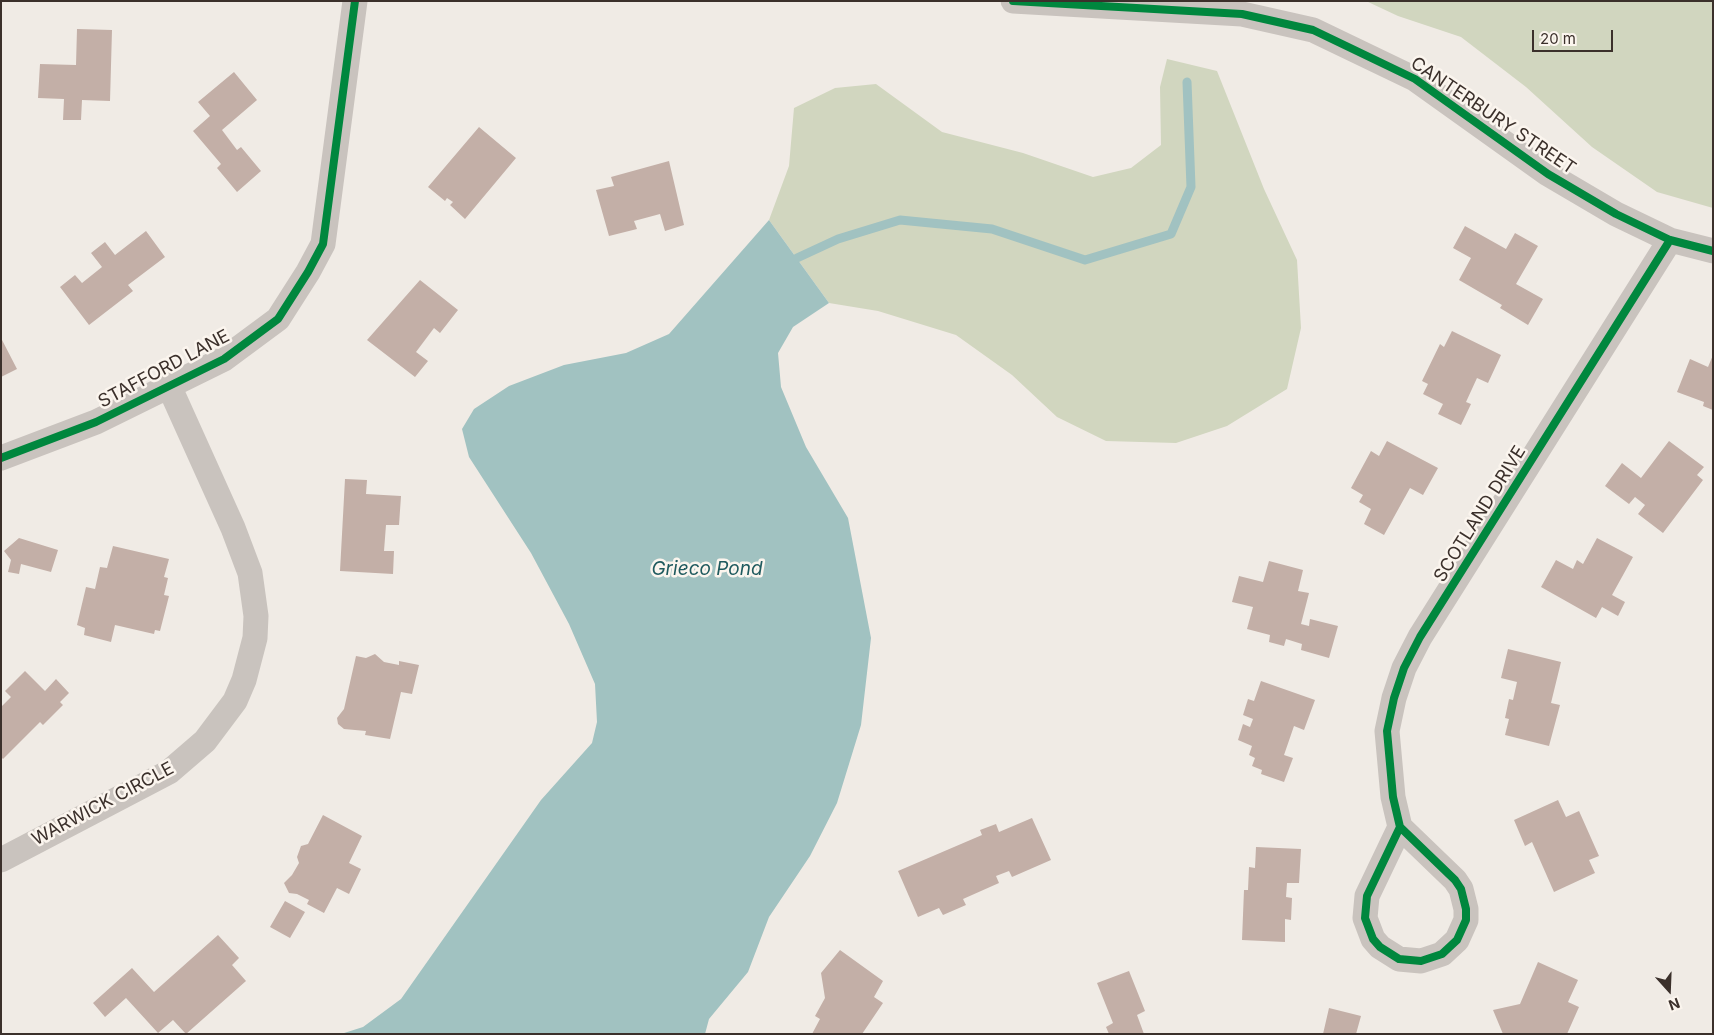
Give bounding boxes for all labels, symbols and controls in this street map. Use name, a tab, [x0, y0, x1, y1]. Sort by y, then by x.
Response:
scale bar	[1534, 20, 1615, 52]
text: 20 m	[1540, 29, 1576, 48]
street label: CANTERBURY STREET	[1406, 53, 1580, 179]
street label: STAFFORD LANE	[95, 325, 233, 413]
street label: SCOTLAND DRIVE	[1429, 442, 1531, 586]
water label: Grieco Pond	[651, 558, 763, 580]
street label: WARWICK CIRCLE	[28, 758, 178, 850]
north arrow	[1644, 965, 1694, 1015]
text: N	[1666, 995, 1682, 1014]

